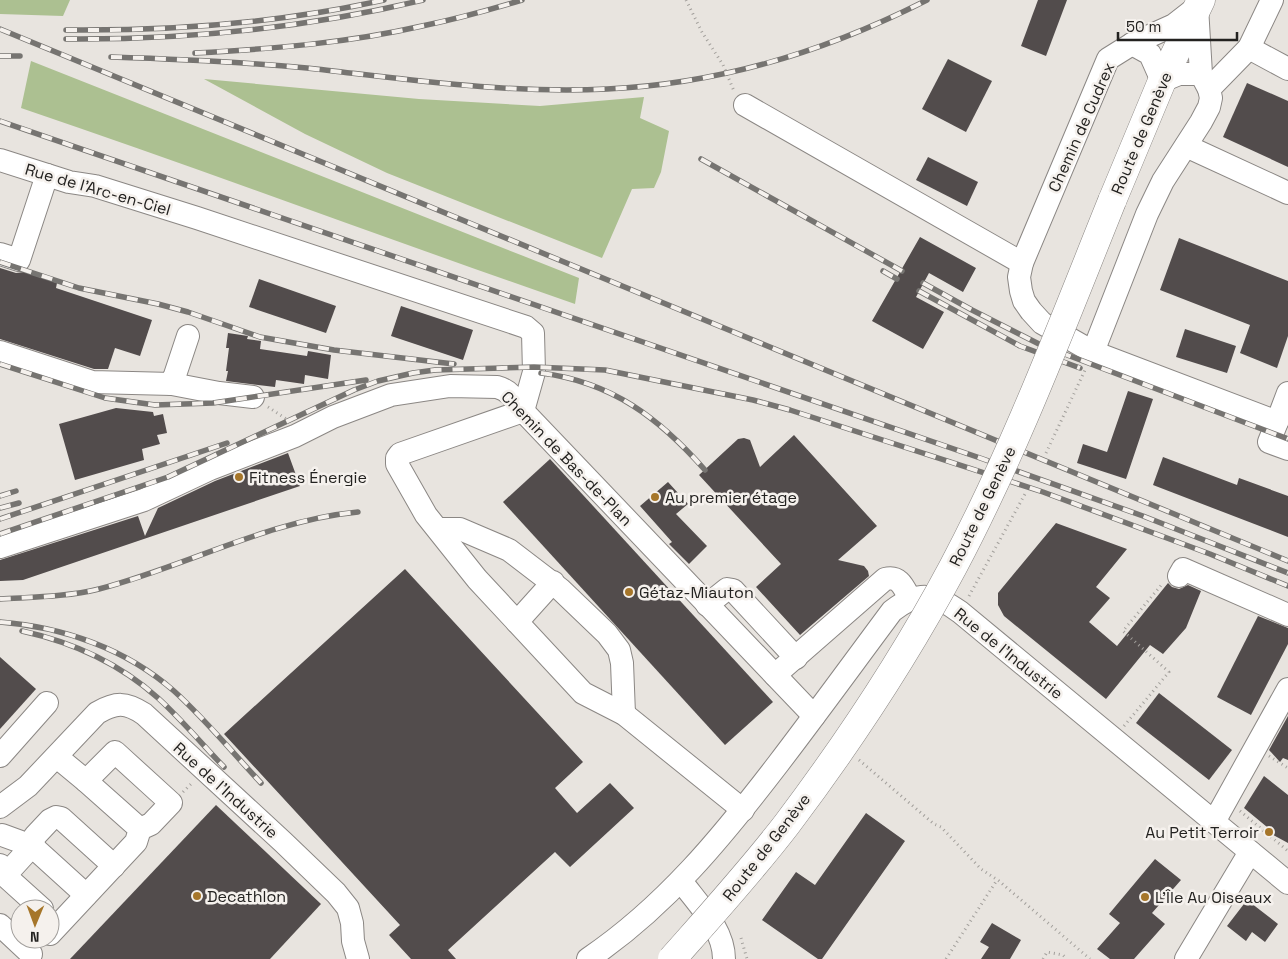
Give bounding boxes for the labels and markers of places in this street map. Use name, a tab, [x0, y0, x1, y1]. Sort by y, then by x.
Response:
place label: Fitness Énergie	[249, 467, 367, 488]
marker: Fitness Énergie	[233, 471, 245, 483]
place label: Au premier étage	[665, 487, 797, 508]
marker: Au premier étage	[649, 491, 661, 503]
place label: Gétaz-Miauton	[639, 582, 754, 603]
marker: Gétaz-Miauton	[623, 586, 635, 598]
place label: Au Petit Terroir	[1145, 822, 1259, 843]
marker: Au Petit Terroir	[1263, 826, 1275, 838]
place label: Decathlon	[207, 886, 286, 907]
place label: L'Île Au Oiseaux	[1155, 887, 1272, 908]
marker: Decathlon	[191, 890, 203, 902]
marker: L'Île Au Oiseaux	[1139, 891, 1151, 903]

